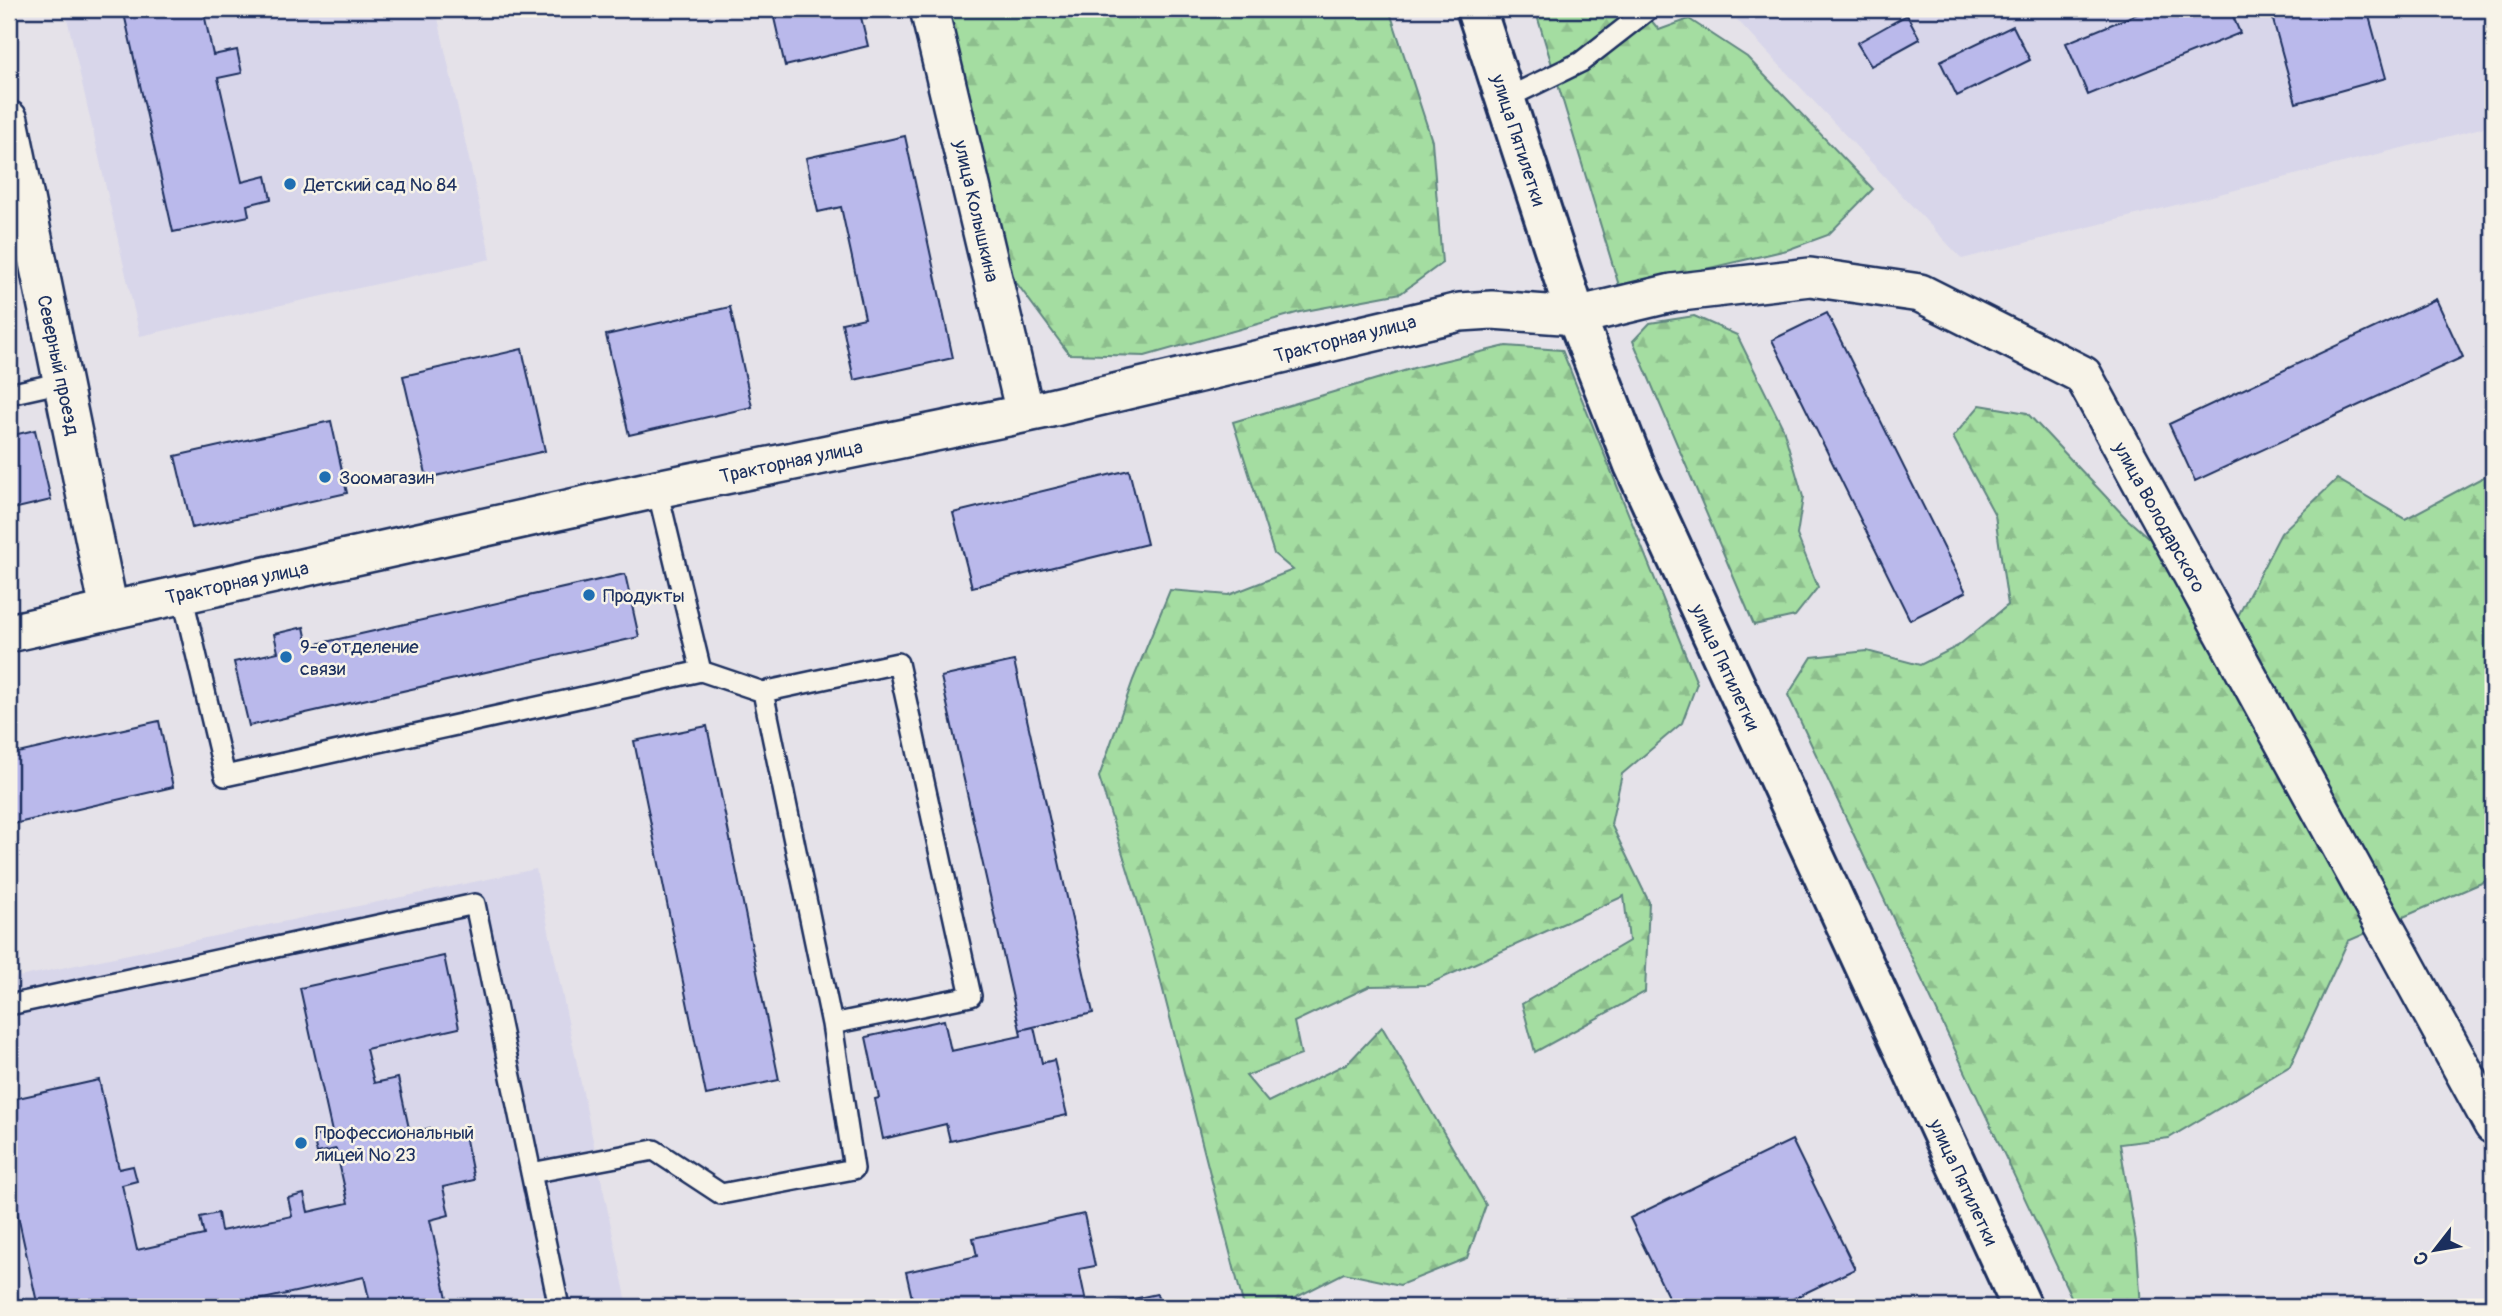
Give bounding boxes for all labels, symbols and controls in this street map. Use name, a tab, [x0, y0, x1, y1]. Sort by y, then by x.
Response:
street label: улица Пятилетки	[1485, 71, 1551, 210]
street label: улица Колышкина	[948, 137, 1004, 285]
place label: Детский сад № 84	[303, 173, 457, 197]
marker: Детский сад № 84	[282, 176, 298, 192]
street label: Северный проезд	[31, 293, 85, 438]
street label: Тракторная улица	[1272, 310, 1419, 368]
street label: Тракторная улица	[718, 435, 865, 489]
street label: улица Володарского	[2107, 437, 2210, 597]
place label: Зоомагазин	[339, 466, 435, 490]
marker: Зоомагазин	[317, 469, 333, 485]
street label: Тракторная улица	[164, 556, 311, 610]
place label: Продукты	[603, 584, 685, 608]
marker: Продукты	[581, 587, 597, 603]
street label: улица Пятилетки	[1685, 599, 1765, 735]
place label: 9-е отделение связи	[300, 635, 419, 681]
marker: 9-е отделение связи	[278, 649, 294, 665]
street label: улица Пятилетки	[1923, 1114, 2003, 1250]
place label: Профессиональный лицей № 23	[315, 1121, 474, 1167]
marker: Профессиональный лицей № 23	[293, 1135, 309, 1151]
north arrow	[2400, 1214, 2470, 1284]
text: С	[2408, 1247, 2435, 1269]

